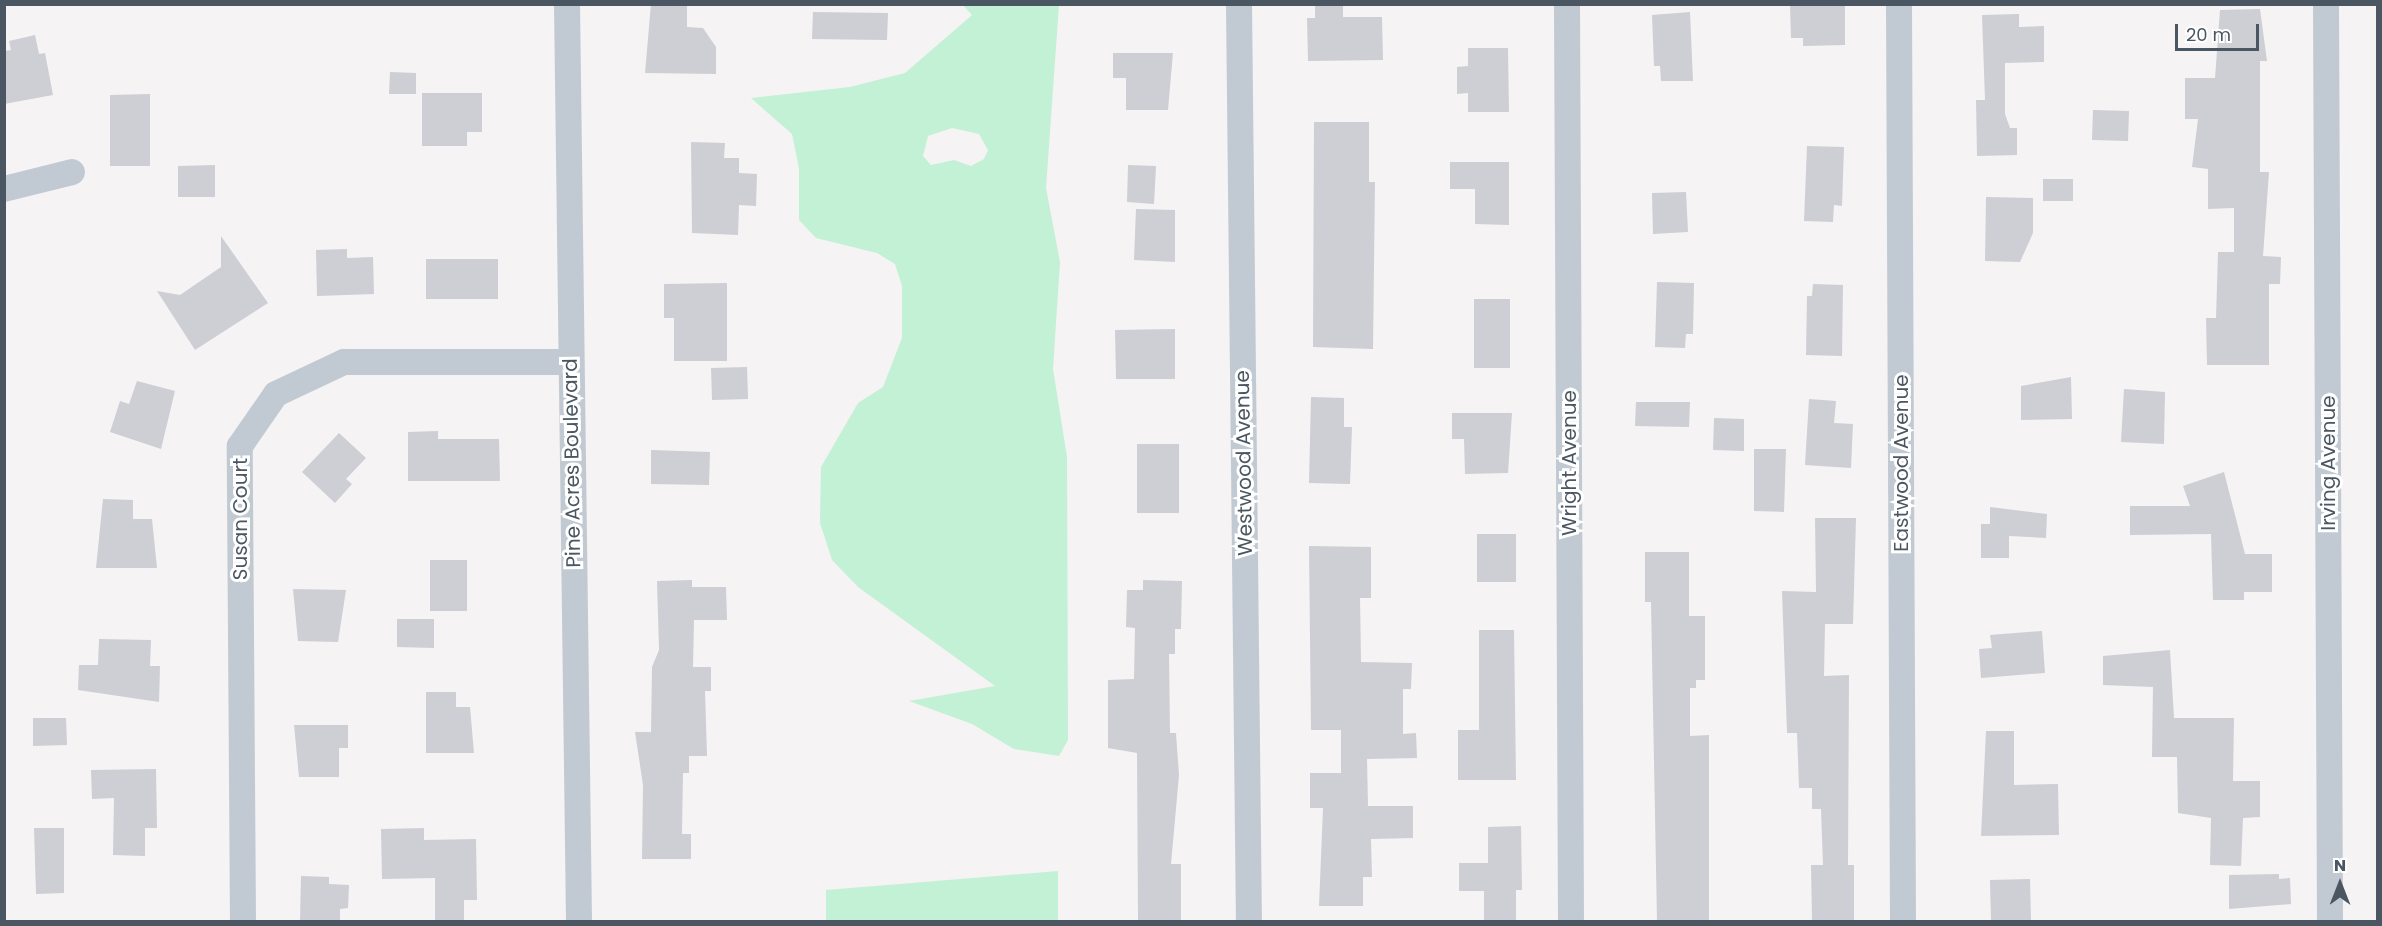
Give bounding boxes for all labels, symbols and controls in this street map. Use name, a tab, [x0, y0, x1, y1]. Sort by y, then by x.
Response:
scale bar	[2178, 12, 2262, 50]
text: 20 m	[2186, 22, 2231, 47]
street label: Pine Acres Boulevard	[558, 358, 586, 568]
street label: Westwood Avenue	[1230, 370, 1258, 556]
street label: Eastwood Avenue	[1889, 374, 1913, 552]
street label: Wright Avenue	[1557, 390, 1581, 536]
street label: Irving Avenue	[2316, 395, 2340, 531]
street label: Susan Court	[228, 458, 252, 580]
north arrow	[2310, 854, 2370, 914]
text: N	[2334, 854, 2346, 877]

